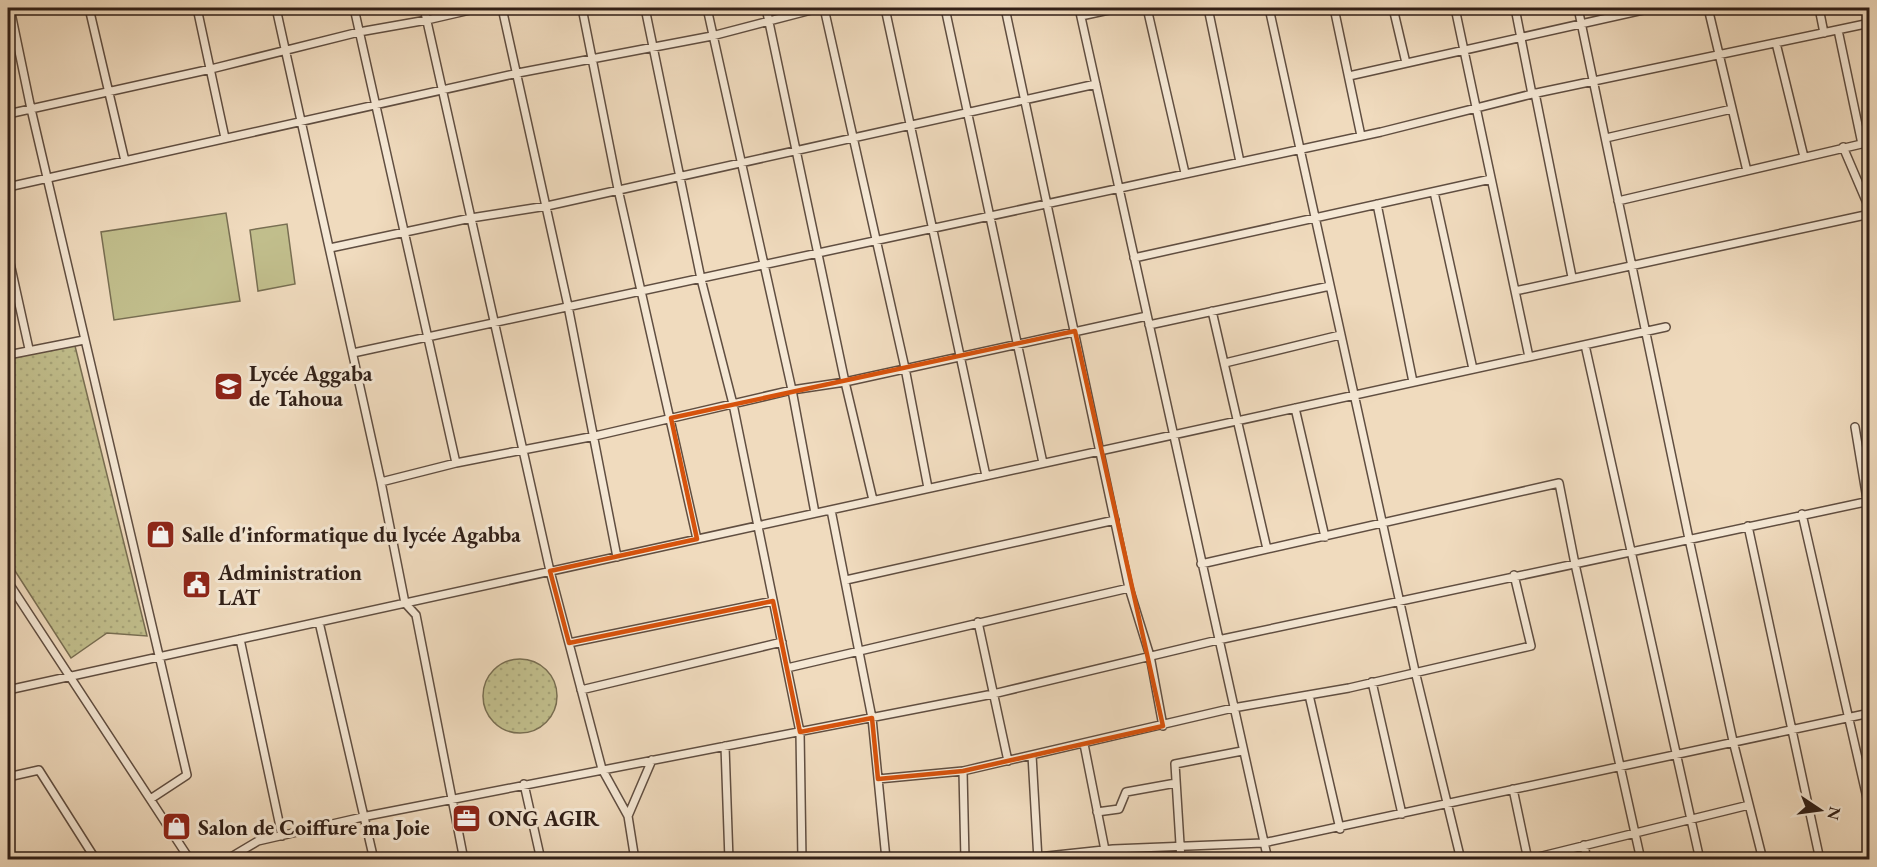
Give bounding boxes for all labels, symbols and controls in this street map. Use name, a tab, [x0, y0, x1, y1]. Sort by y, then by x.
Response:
place label: Lycée Aggaba de Tahoua	[249, 359, 373, 413]
school or university icon: Lycée Aggaba de Tahoua	[212, 370, 244, 402]
shop icon: Salle d'informatique du lycée Agabba	[145, 518, 177, 550]
place label: Salle d'informatique du lycée Agabba	[182, 520, 521, 549]
place label: Administration LAT	[217, 558, 363, 612]
public building icon: Administration LAT	[181, 569, 213, 601]
north arrow	[1790, 780, 1850, 840]
office icon: ONG AGIR	[451, 802, 483, 834]
place label: ONG AGIR	[488, 804, 600, 833]
text: N	[1822, 805, 1846, 822]
shop icon: Salon de Coiffure ma Joie	[161, 811, 193, 843]
place label: Salon de Coiffure ma Joie	[198, 813, 430, 842]

